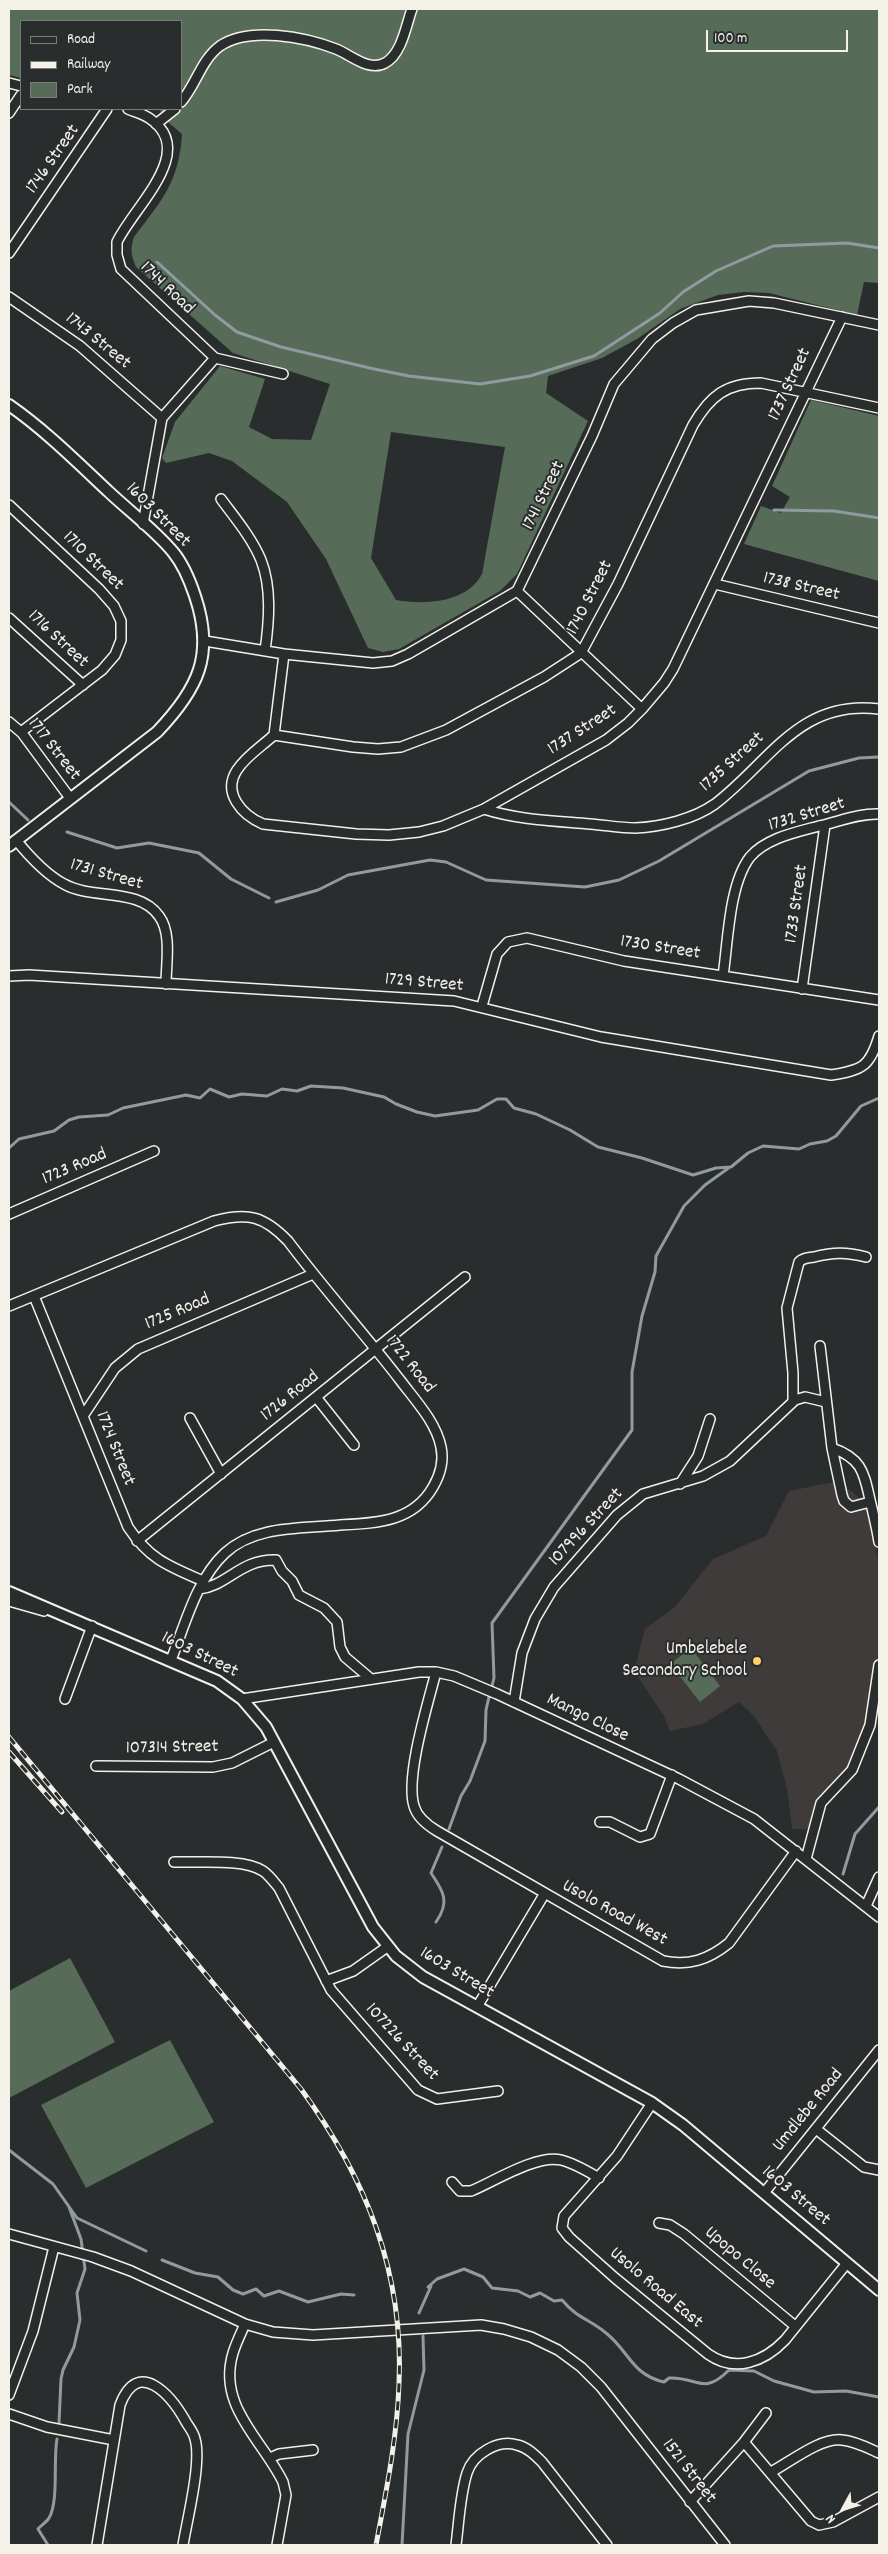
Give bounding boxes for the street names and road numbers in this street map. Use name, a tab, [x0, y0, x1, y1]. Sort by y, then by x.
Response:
street label: 1746 Street	[22, 121, 86, 199]
street label: 1744 Road	[134, 257, 198, 321]
street label: 1743 Street	[59, 309, 135, 375]
street label: 1737 Street	[764, 345, 818, 425]
street label: 1741 Street	[519, 458, 571, 534]
street label: 1603 Street	[120, 479, 194, 553]
street label: 1710 Street	[57, 527, 127, 597]
street label: 1740 Street	[563, 557, 619, 639]
street label: 1738 Street	[760, 568, 842, 608]
street label: 1716 Street	[22, 606, 92, 674]
street label: 1737 Street	[544, 700, 622, 762]
street label: 1717 Street	[21, 714, 85, 786]
street label: 1735 Street	[696, 728, 770, 798]
street label: 1732 Street	[766, 794, 848, 838]
street label: 1731 Street	[67, 855, 145, 897]
street label: 1733 Street	[781, 863, 815, 945]
street label: 1730 Street	[618, 931, 702, 967]
street label: 1729 Street	[384, 969, 464, 999]
street label: 1723 Road	[39, 1144, 111, 1192]
street label: 1725 Road	[142, 1289, 214, 1337]
street label: 1722 Road	[379, 1331, 439, 1399]
street label: 1726 Road	[257, 1366, 325, 1428]
street label: 1724 Street	[89, 1409, 139, 1489]
street label: 107996 Street	[545, 1484, 629, 1572]
street label: 1603 Street	[157, 1628, 241, 1684]
street label: Mango Close	[542, 1689, 632, 1749]
street label: 107314 Street	[125, 1737, 219, 1761]
street label: Usolo Road West	[557, 1876, 671, 1952]
street label: 1603 Street	[415, 1943, 497, 2005]
street label: 107226 Street	[359, 1999, 443, 2087]
street label: Umdlebe Road	[769, 2065, 849, 2157]
street label: 1603 Street	[756, 2162, 834, 2232]
street label: Upopo Close	[698, 2222, 780, 2296]
street label: Usolo Road East	[603, 2243, 707, 2335]
street label: 1521 Street	[656, 2435, 720, 2509]

